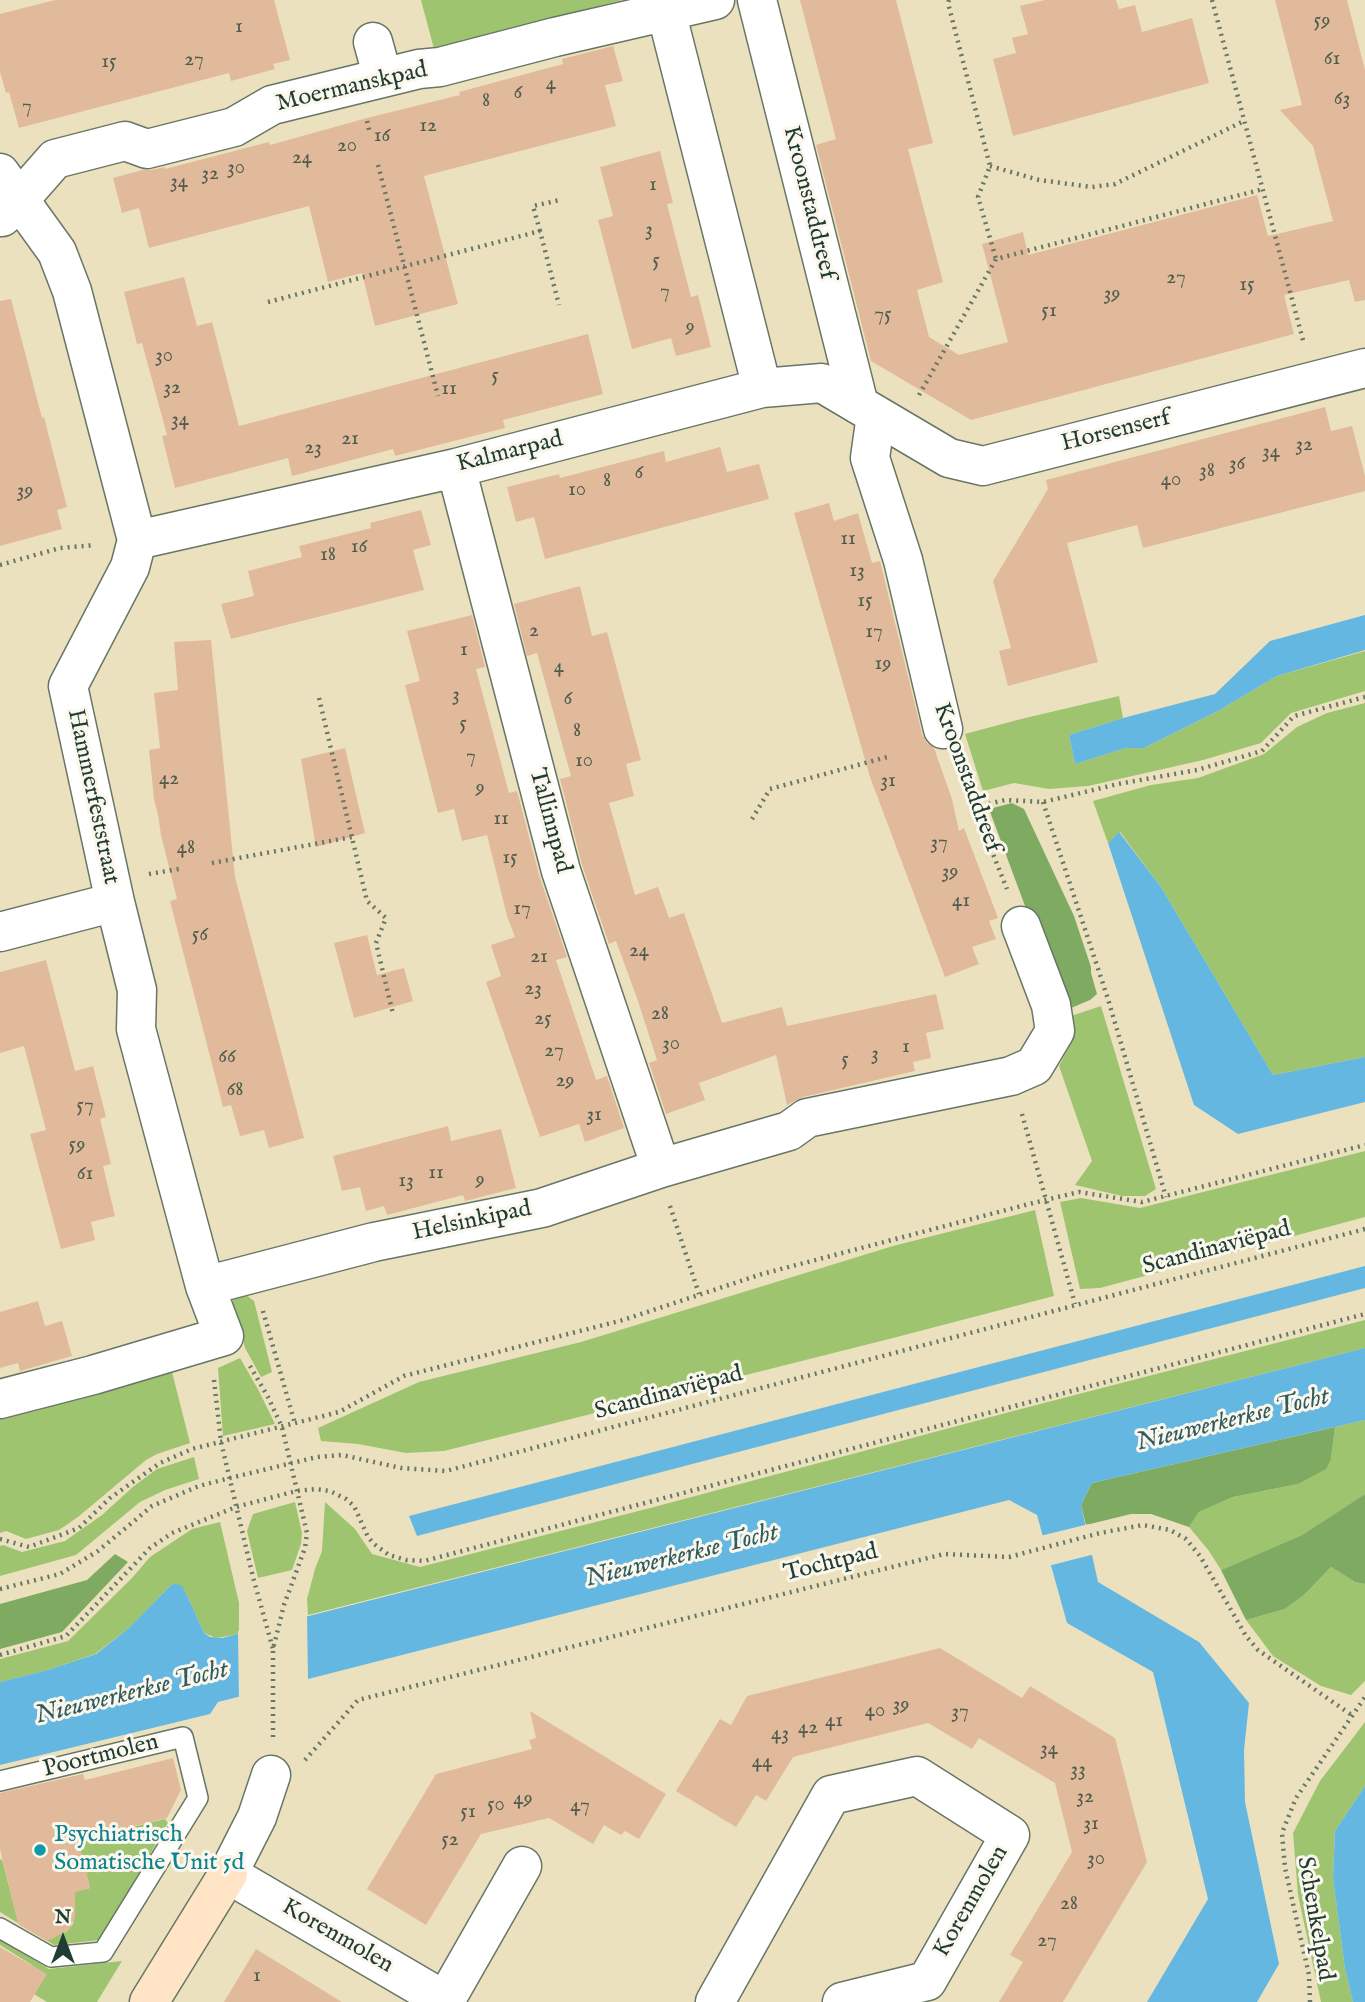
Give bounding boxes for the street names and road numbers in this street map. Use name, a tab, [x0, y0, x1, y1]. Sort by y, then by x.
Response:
street label: Moermanskpad	[274, 57, 430, 119]
street label: Kroonstaddreef	[775, 123, 841, 283]
street label: Horsenserf	[1059, 405, 1173, 459]
street label: Kalmarpad	[454, 426, 566, 480]
street label: Kroonstaddreef	[926, 699, 1006, 857]
street label: Hammerfeststraat	[59, 707, 125, 887]
street label: Tallinnpad	[521, 765, 577, 877]
street label: Helsinkipad	[410, 1195, 534, 1249]
street label: Scandinaviëpad	[1140, 1215, 1294, 1283]
street label: Scandinaviëpad	[592, 1360, 746, 1428]
street label: Tochtpad	[781, 1538, 881, 1590]
street label: Poortmolen	[40, 1729, 162, 1785]
street label: Korenmolen	[928, 1841, 1016, 1963]
street label: Schenkelpad	[1289, 1855, 1339, 1983]
street label: Korenmolen	[276, 1893, 398, 1981]

